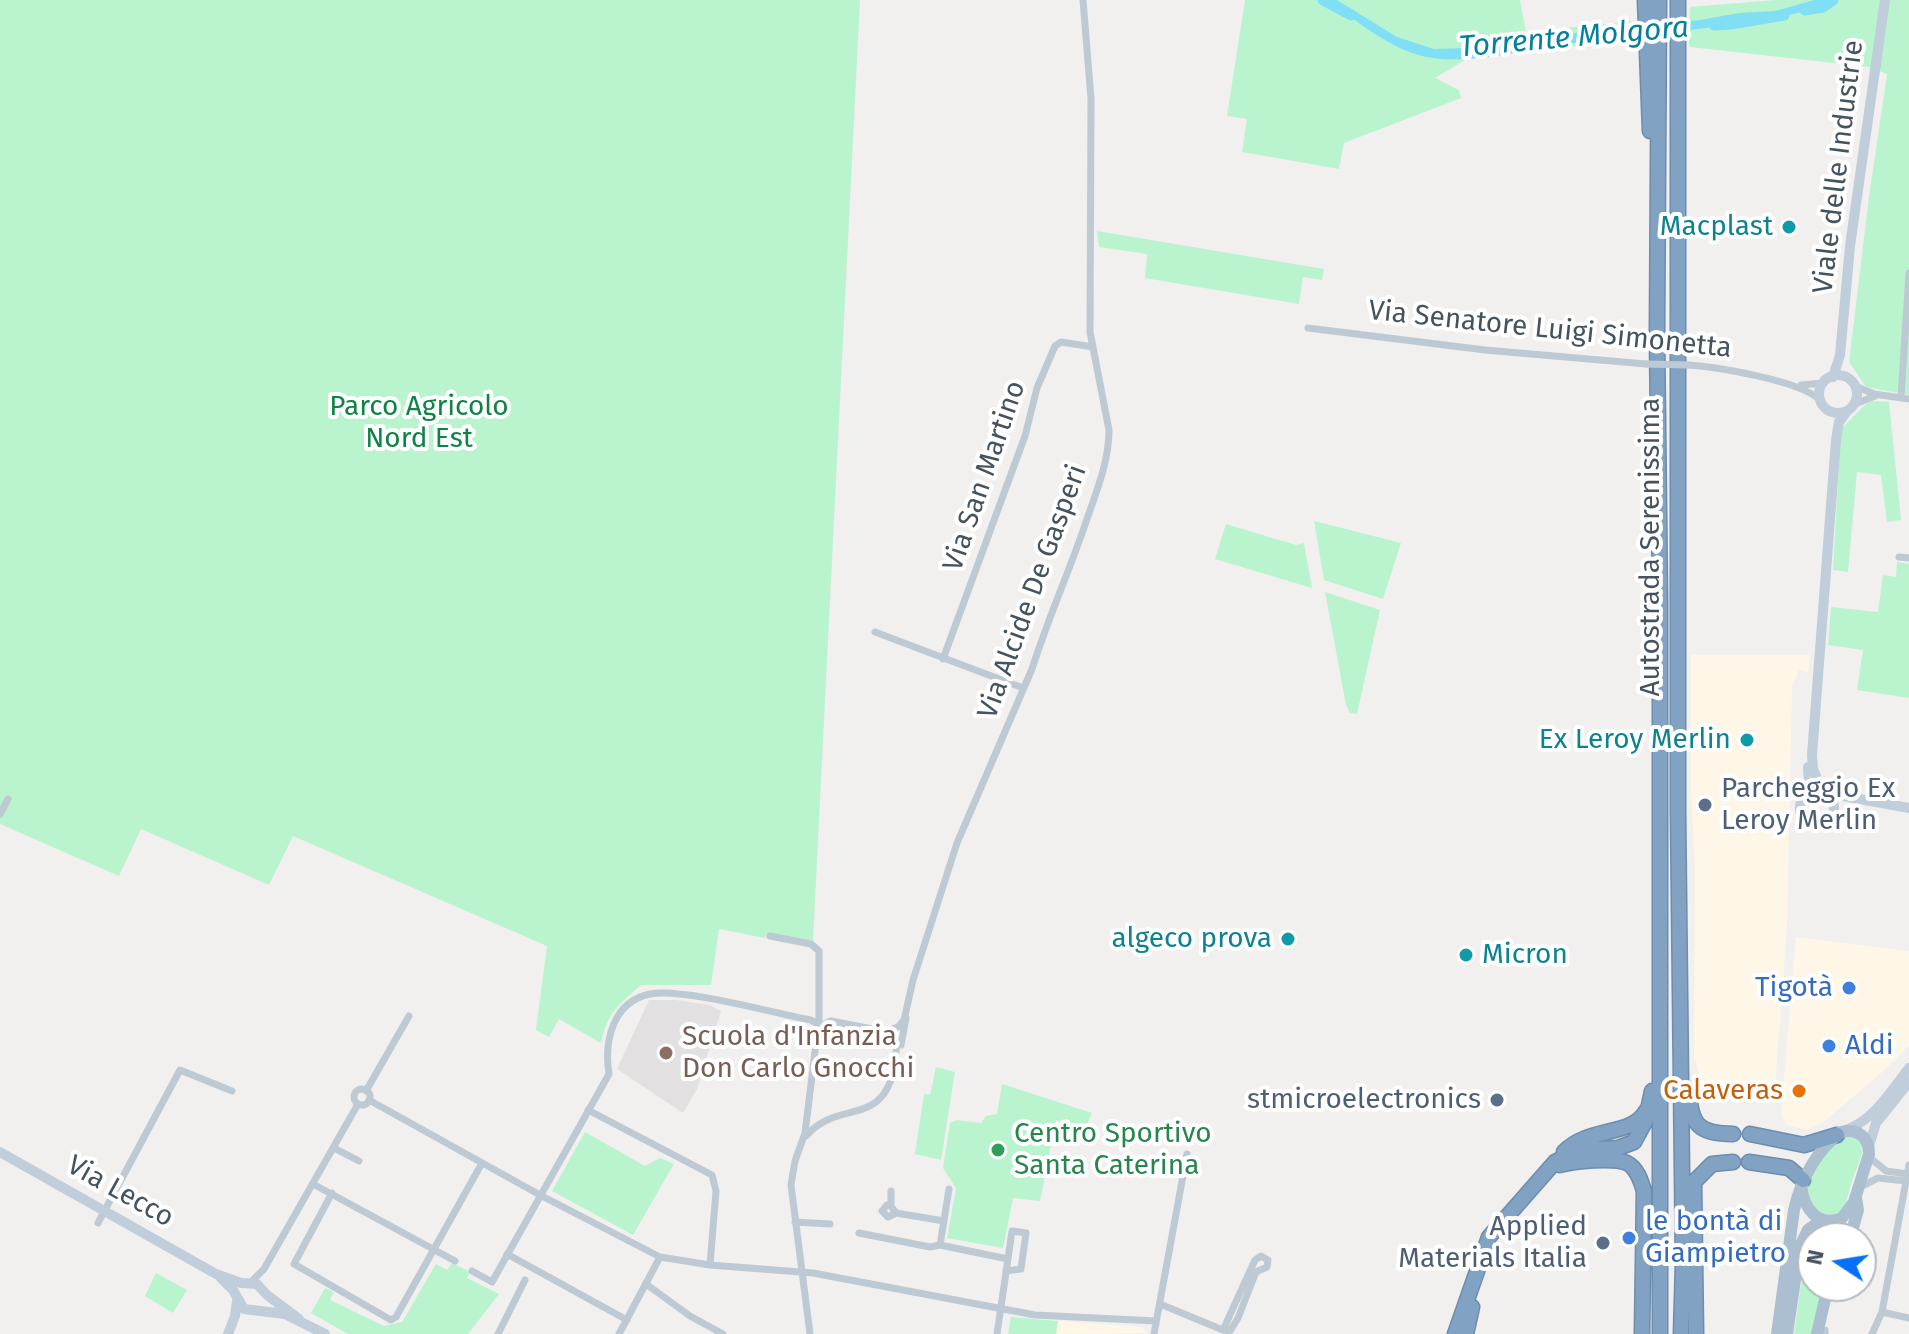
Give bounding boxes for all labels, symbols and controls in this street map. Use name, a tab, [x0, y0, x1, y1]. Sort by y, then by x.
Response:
water label: Torrente Molgora	[1458, 10, 1690, 66]
street label: Viale delle Industrie	[1807, 38, 1871, 296]
place label: Macplast	[1660, 210, 1773, 244]
marker: Macplast	[1780, 218, 1798, 236]
street label: Via Senatore Luigi Simonetta	[1367, 294, 1733, 366]
street label: Via San Martino	[937, 376, 1033, 576]
park label: Parco Agricolo Nord Est	[329, 390, 509, 456]
street label: Autostrada Serenissima	[1634, 397, 1668, 697]
street label: Via Alcide De Gasperi	[971, 460, 1095, 724]
place label: Ex Leroy Merlin	[1539, 723, 1731, 757]
marker: Ex Leroy Merlin	[1738, 731, 1756, 749]
place label: Parcheggio Ex Leroy Merlin	[1721, 772, 1895, 838]
marker: Parcheggio Ex Leroy Merlin	[1696, 796, 1714, 814]
place label: algeco prova	[1111, 922, 1272, 956]
marker: algeco prova	[1279, 930, 1297, 948]
place label: Micron	[1482, 938, 1568, 972]
marker: Micron	[1457, 946, 1475, 964]
place label: Tigotà	[1755, 971, 1833, 1005]
marker: Tigotà	[1840, 979, 1858, 997]
place label: Scuola d'Infanzia Don Carlo Gnocchi	[682, 1020, 914, 1086]
place label: Aldi	[1845, 1029, 1894, 1063]
marker: Aldi	[1820, 1037, 1838, 1055]
marker: Scuola d'Infanzia Don Carlo Gnocchi	[657, 1044, 675, 1062]
place label: Calaveras	[1663, 1074, 1783, 1108]
marker: Calaveras	[1790, 1082, 1808, 1100]
place label: stmicroelectronics	[1247, 1083, 1481, 1117]
marker: stmicroelectronics	[1488, 1091, 1506, 1109]
place label: Centro Sportivo Santa Caterina	[1014, 1117, 1212, 1183]
marker: Centro Sportivo Santa Caterina	[989, 1141, 1007, 1159]
street label: Via Lecco	[61, 1149, 179, 1235]
place label: le bontà di Giampietro	[1645, 1205, 1786, 1271]
place label: Applied Materials Italia	[1398, 1210, 1587, 1276]
north arrow	[1797, 1222, 1877, 1302]
marker: le bontà di Giampietro	[1620, 1229, 1638, 1247]
marker: Applied Materials Italia	[1594, 1234, 1612, 1252]
text: N	[1800, 1247, 1830, 1267]

